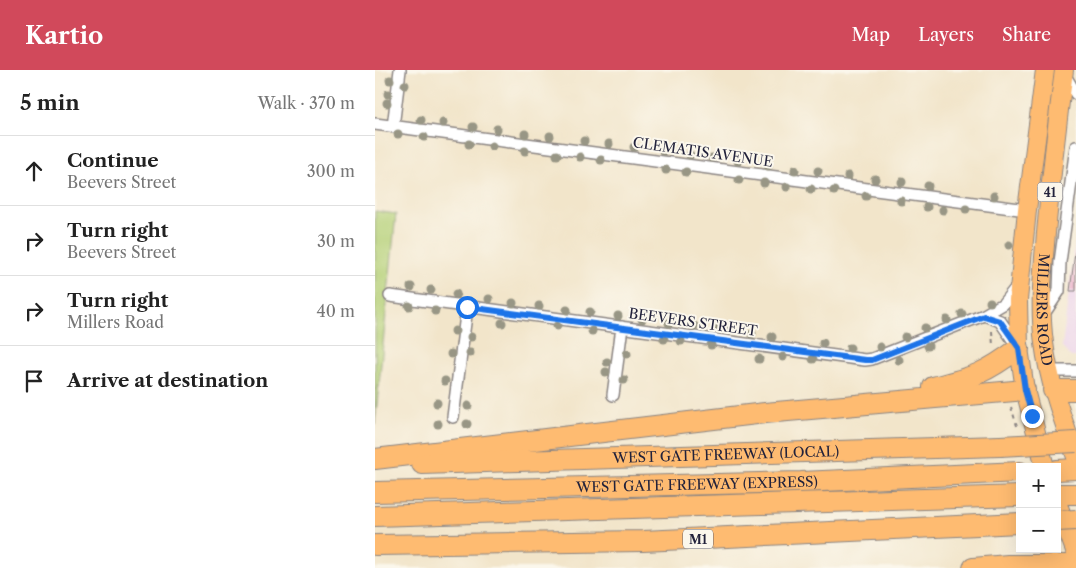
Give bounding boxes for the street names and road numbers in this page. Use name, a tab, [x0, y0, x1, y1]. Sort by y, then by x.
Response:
street label: CLEMATIS AVENUE	[632, 133, 774, 171]
road number: 41	[1037, 182, 1063, 202]
street label: MILLERS ROAD	[1033, 253, 1057, 368]
street label: BEEVERS STREET	[627, 304, 759, 340]
street label: WEST GATE FREEWAY (LOCAL)	[611, 442, 839, 467]
street label: WEST GATE FREEWAY (EXPRESS)	[575, 472, 818, 496]
road number: M1	[683, 529, 713, 548]

